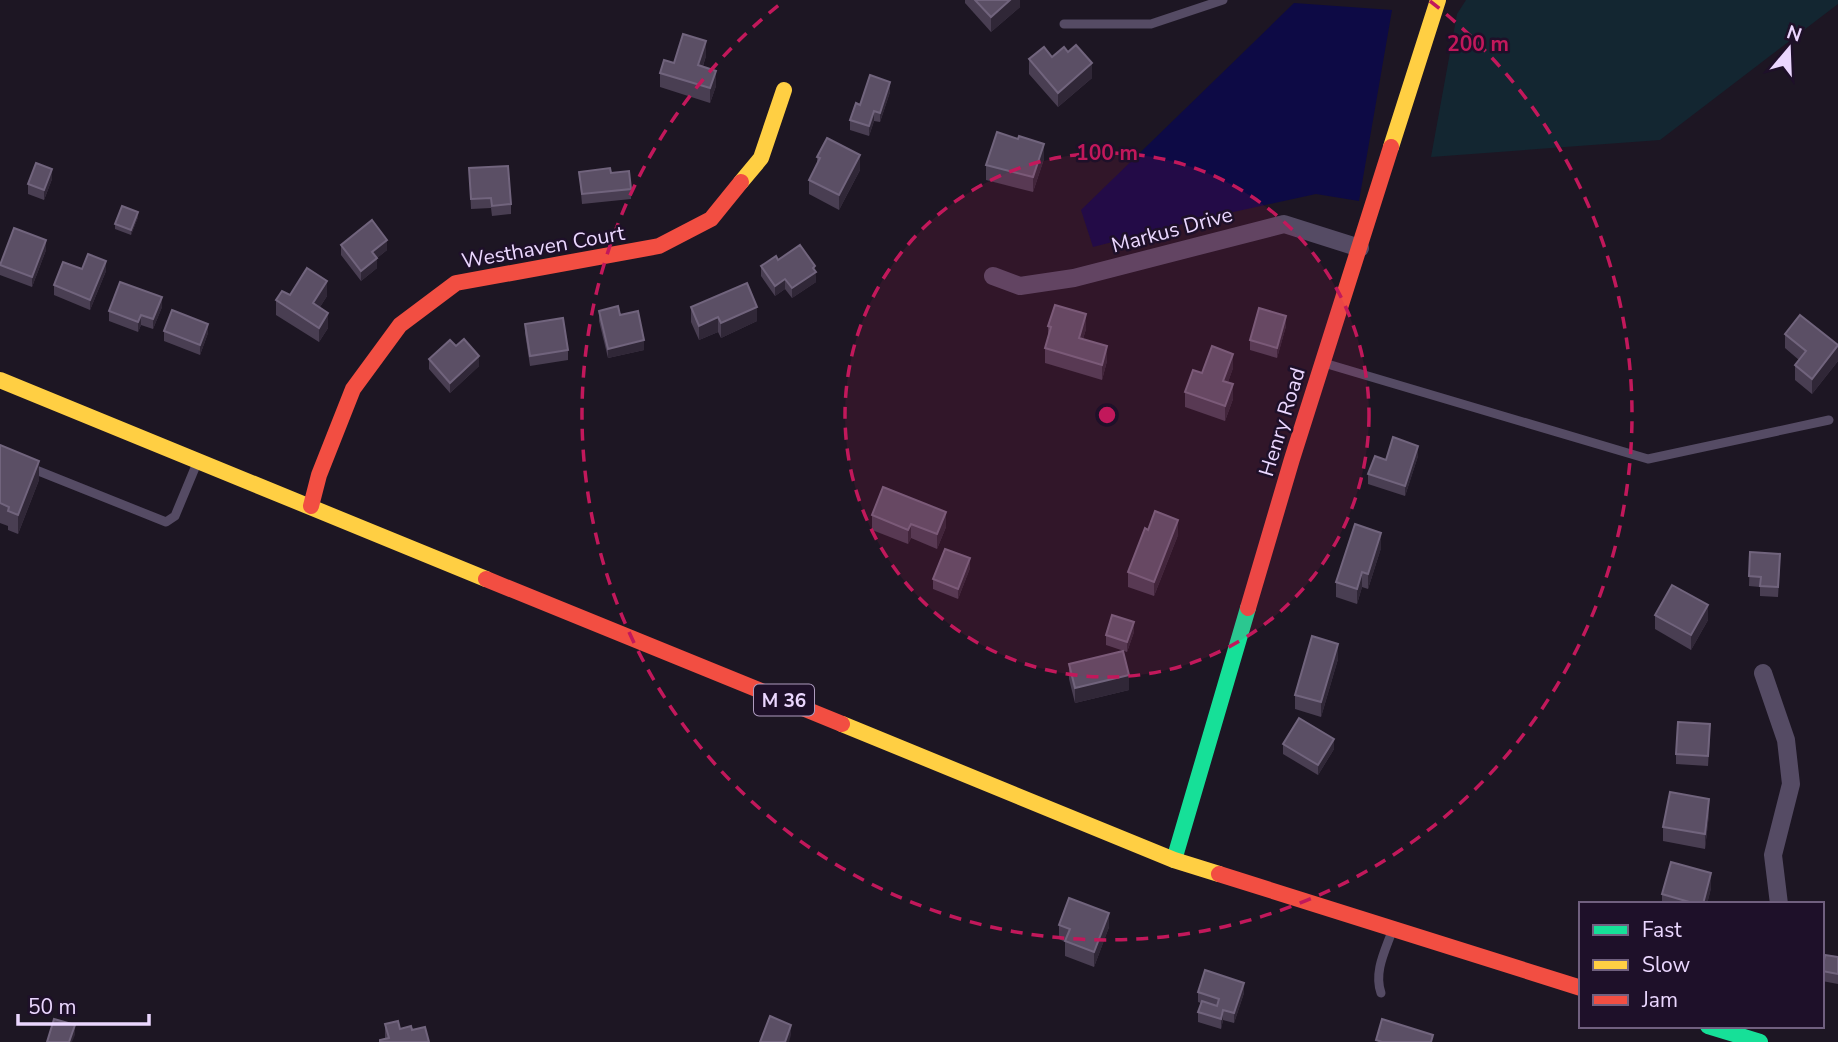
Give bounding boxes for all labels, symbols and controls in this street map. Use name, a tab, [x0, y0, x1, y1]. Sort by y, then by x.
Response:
north arrow	[1754, 14, 1824, 84]
text: N	[1783, 19, 1805, 48]
text: 200 m	[1447, 30, 1509, 58]
text: 100 m	[1076, 139, 1138, 167]
street label: Markus Drive	[1108, 200, 1236, 260]
street label: Westhaven Court	[459, 219, 627, 275]
street label: Henry Road	[1252, 364, 1312, 480]
centre of rings	[1095, 403, 1119, 427]
road number: M 36	[754, 684, 814, 716]
legend	[1579, 902, 1824, 1028]
text: Fast	[1642, 916, 1682, 944]
text: Slow	[1642, 951, 1691, 979]
scale bar	[18, 982, 149, 1026]
text: Jam	[1641, 986, 1678, 1014]
text: 50 m	[28, 993, 77, 1021]

